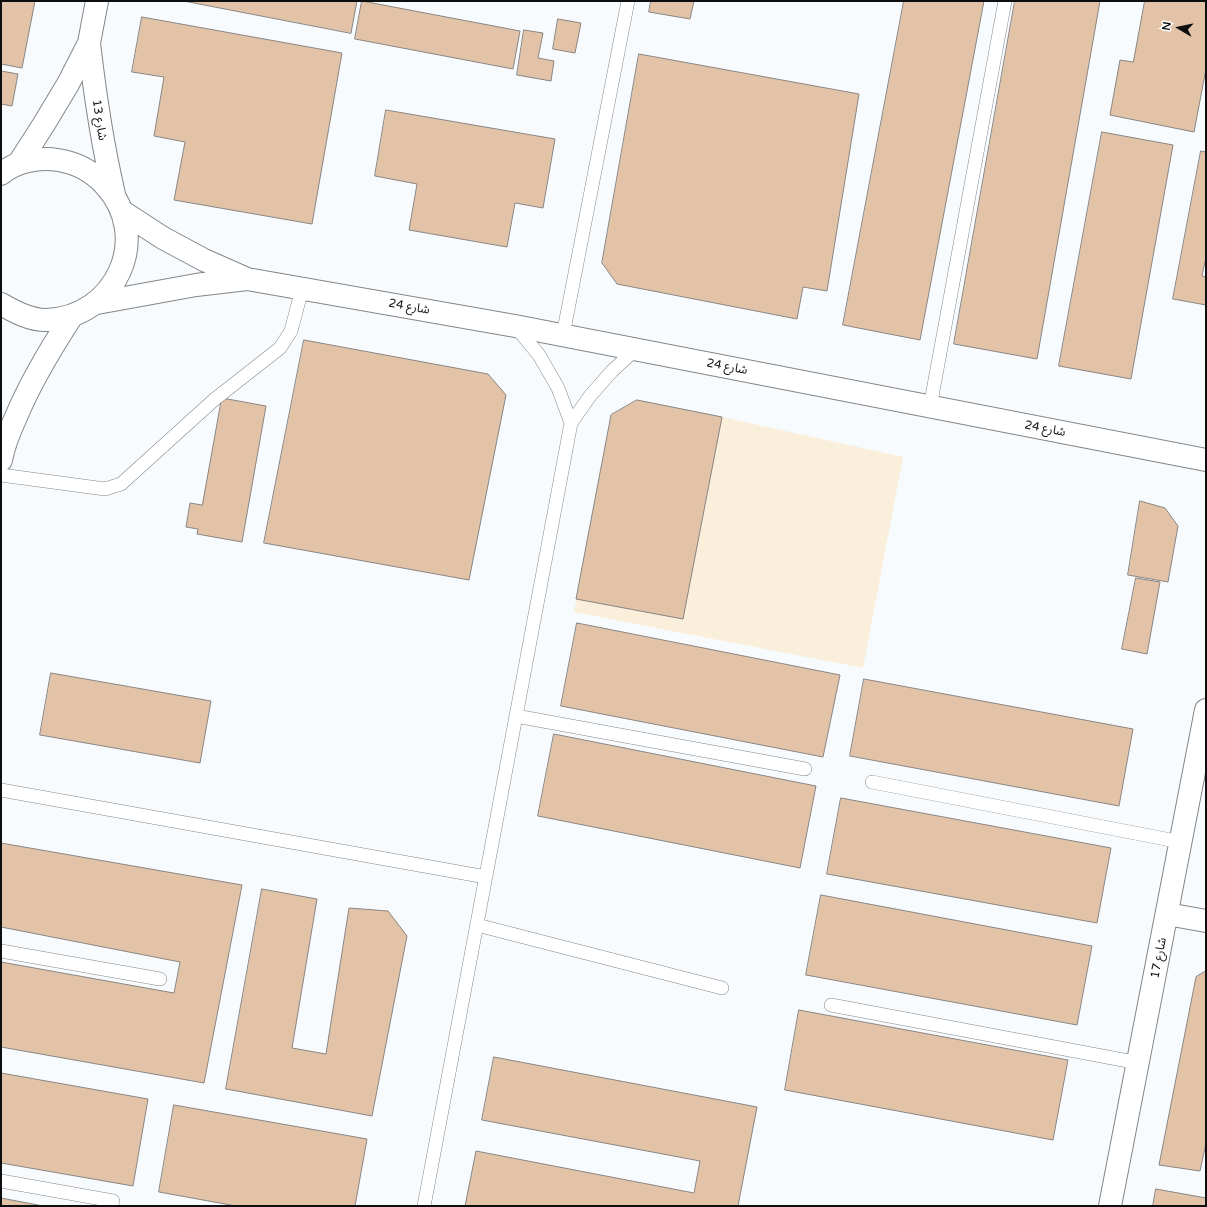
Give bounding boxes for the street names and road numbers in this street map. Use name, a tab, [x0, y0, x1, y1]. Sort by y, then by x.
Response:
street label: شارع 13	[89, 98, 109, 142]
street label: شارع 24	[387, 296, 431, 318]
street label: شارع 24	[705, 356, 749, 378]
street label: شارع 24	[1023, 418, 1067, 440]
street label: شارع 17	[1148, 936, 1170, 980]

